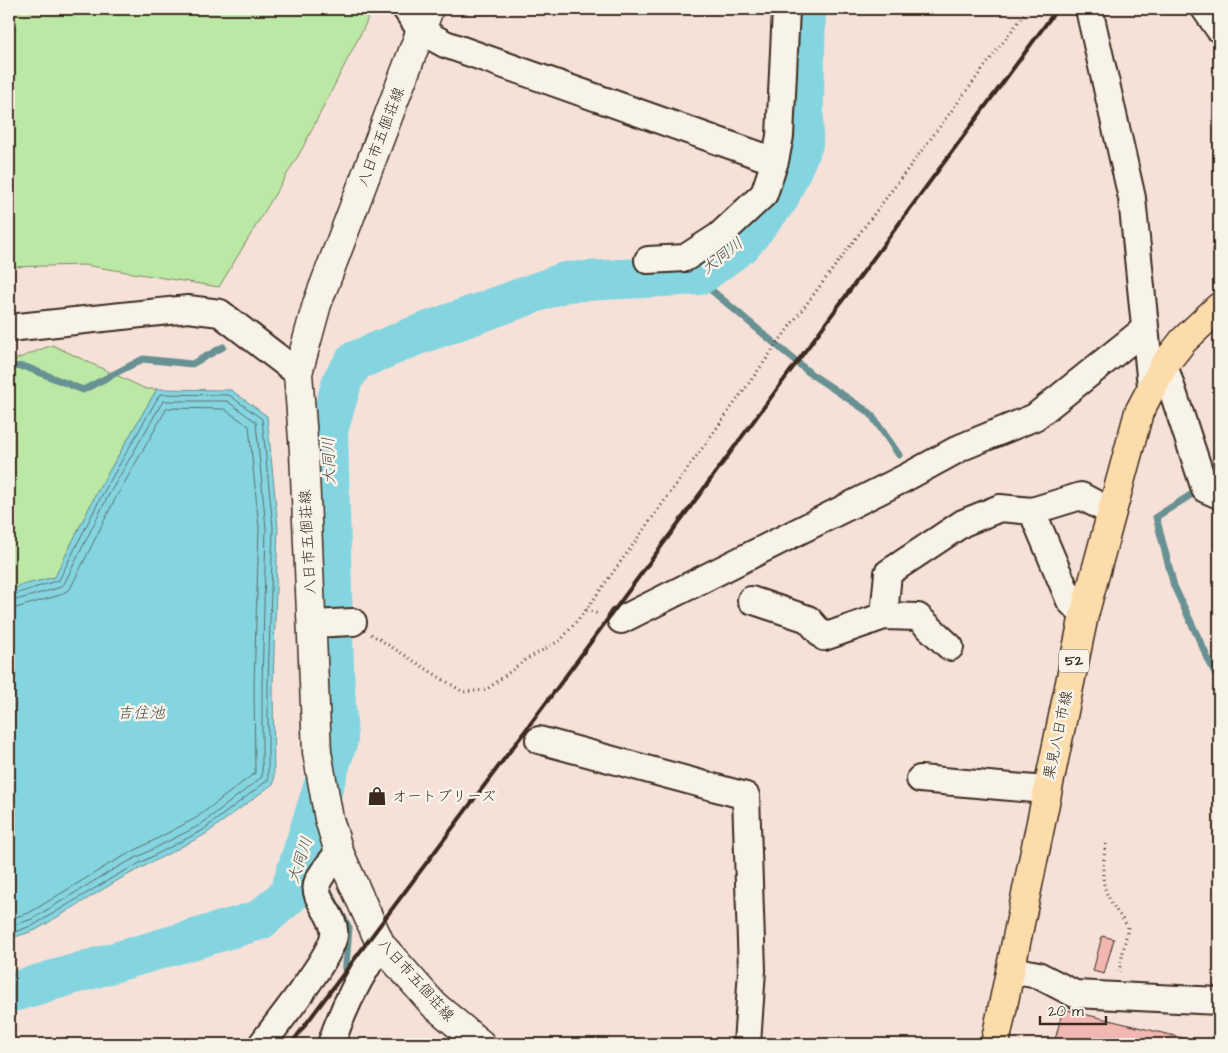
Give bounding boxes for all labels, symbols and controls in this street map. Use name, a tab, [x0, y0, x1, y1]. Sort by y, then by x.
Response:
street label: 八日市五個荘線	[352, 84, 410, 190]
water label: 大同川	[696, 233, 748, 279]
water label: 大同川	[317, 437, 341, 485]
street label: 八日市五個荘線	[295, 489, 321, 595]
road number: 52	[1059, 649, 1089, 672]
street label: 栗見八日市線	[1038, 689, 1078, 781]
water label: 吉住池	[117, 702, 166, 724]
shop icon: オートブリーズ	[366, 785, 388, 807]
place label: オートブリーズ	[392, 786, 496, 807]
water label: 大同川	[282, 834, 318, 886]
street label: 八日市五個荘線	[373, 934, 459, 1026]
scale bar	[1040, 993, 1107, 1025]
text: 20 m	[1048, 1001, 1084, 1022]

